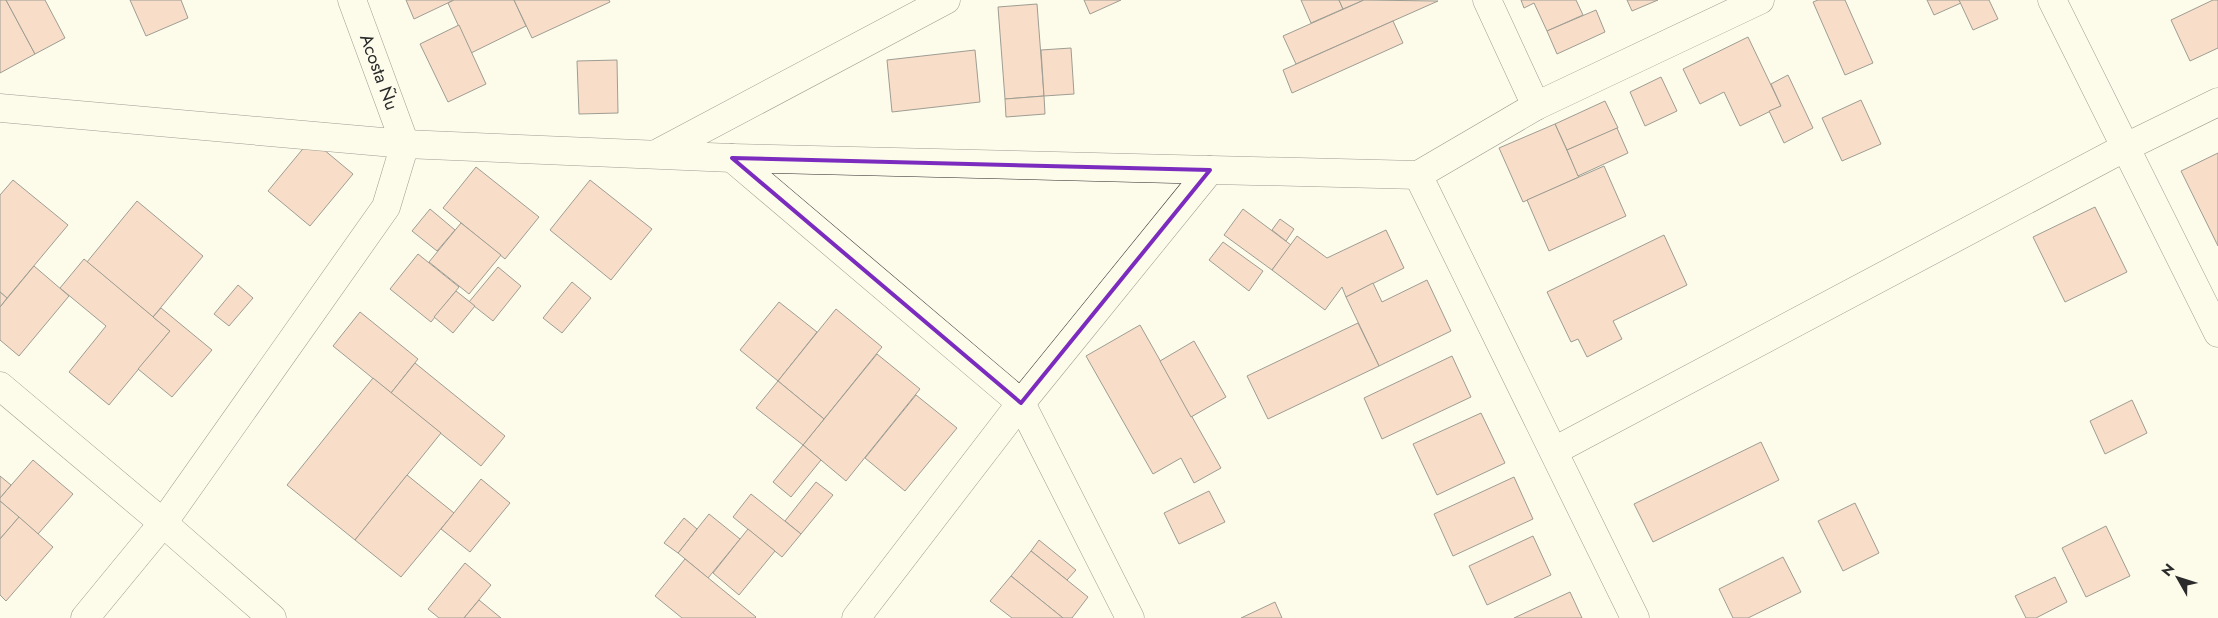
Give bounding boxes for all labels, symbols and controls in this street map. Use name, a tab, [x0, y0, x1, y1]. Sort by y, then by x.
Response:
street label: Acosta Ñu	[353, 30, 405, 114]
north arrow	[2153, 553, 2203, 603]
text: N	[2157, 559, 2179, 580]

